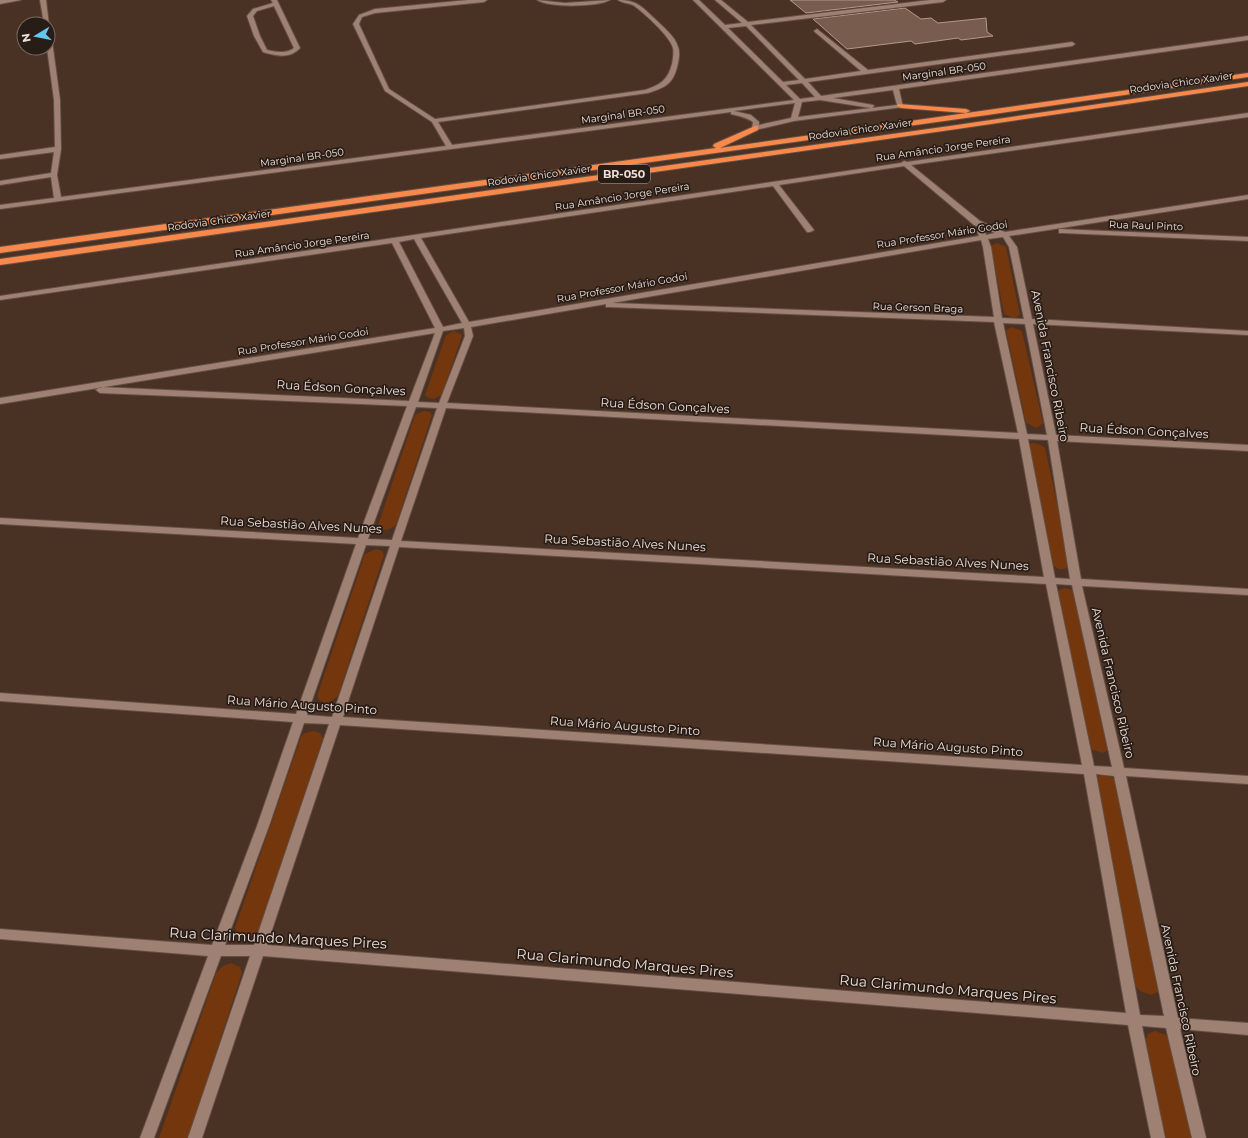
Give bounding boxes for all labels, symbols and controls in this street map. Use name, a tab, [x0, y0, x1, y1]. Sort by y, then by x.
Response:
north arrow	[16, 16, 56, 56]
text: N	[18, 32, 34, 43]
street label: Marginal BR-050	[901, 59, 987, 84]
street label: Rodovia Chico Xavier	[1128, 69, 1234, 96]
street label: Marginal BR-050	[580, 102, 666, 127]
street label: Rodovia Chico Xavier	[807, 116, 913, 143]
street label: Rua Amâncio Jorge Pereira	[875, 133, 1011, 164]
street label: Marginal BR-050	[259, 145, 345, 170]
street label: Rodovia Chico Xavier	[486, 162, 592, 189]
road number: BR-050	[598, 165, 650, 183]
street label: Rua Amâncio Jorge Pereira	[554, 179, 690, 214]
street label: Rodovia Chico Xavier	[166, 207, 272, 234]
street label: Rua Professor Mário Godoi	[876, 218, 1008, 251]
street label: Rua Raul Pinto	[1109, 218, 1183, 233]
street label: Rua Amâncio Jorge Pereira	[234, 229, 370, 260]
street label: Rua Professor Mário Godoi	[556, 270, 688, 305]
street label: Avenida Francisco Ribeiro	[1028, 289, 1073, 443]
street label: Rua Gerson Braga	[873, 299, 963, 316]
street label: Rua Professor Mário Godoi	[237, 325, 369, 358]
street label: Rua Édson Gonçalves	[276, 377, 406, 398]
street label: Rua Édson Gonçalves	[600, 395, 730, 416]
street label: Rua Édson Gonçalves	[1079, 420, 1209, 441]
street label: Rua Sebastião Alves Nunes	[220, 513, 382, 536]
street label: Rua Sebastião Alves Nunes	[544, 531, 706, 554]
street label: Rua Sebastião Alves Nunes	[867, 550, 1029, 573]
street label: Avenida Francisco Ribeiro	[1089, 606, 1138, 760]
street label: Rua Mário Augusto Pinto	[227, 692, 378, 717]
street label: Rua Mário Augusto Pinto	[550, 713, 701, 738]
street label: Rua Mário Augusto Pinto	[873, 734, 1024, 759]
street label: Rua Clarimundo Marques Pires	[169, 923, 387, 953]
street label: Avenida Francisco Ribeiro	[1158, 923, 1205, 1077]
street label: Rua Clarimundo Marques Pires	[516, 945, 734, 981]
street label: Rua Clarimundo Marques Pires	[839, 971, 1057, 1007]

